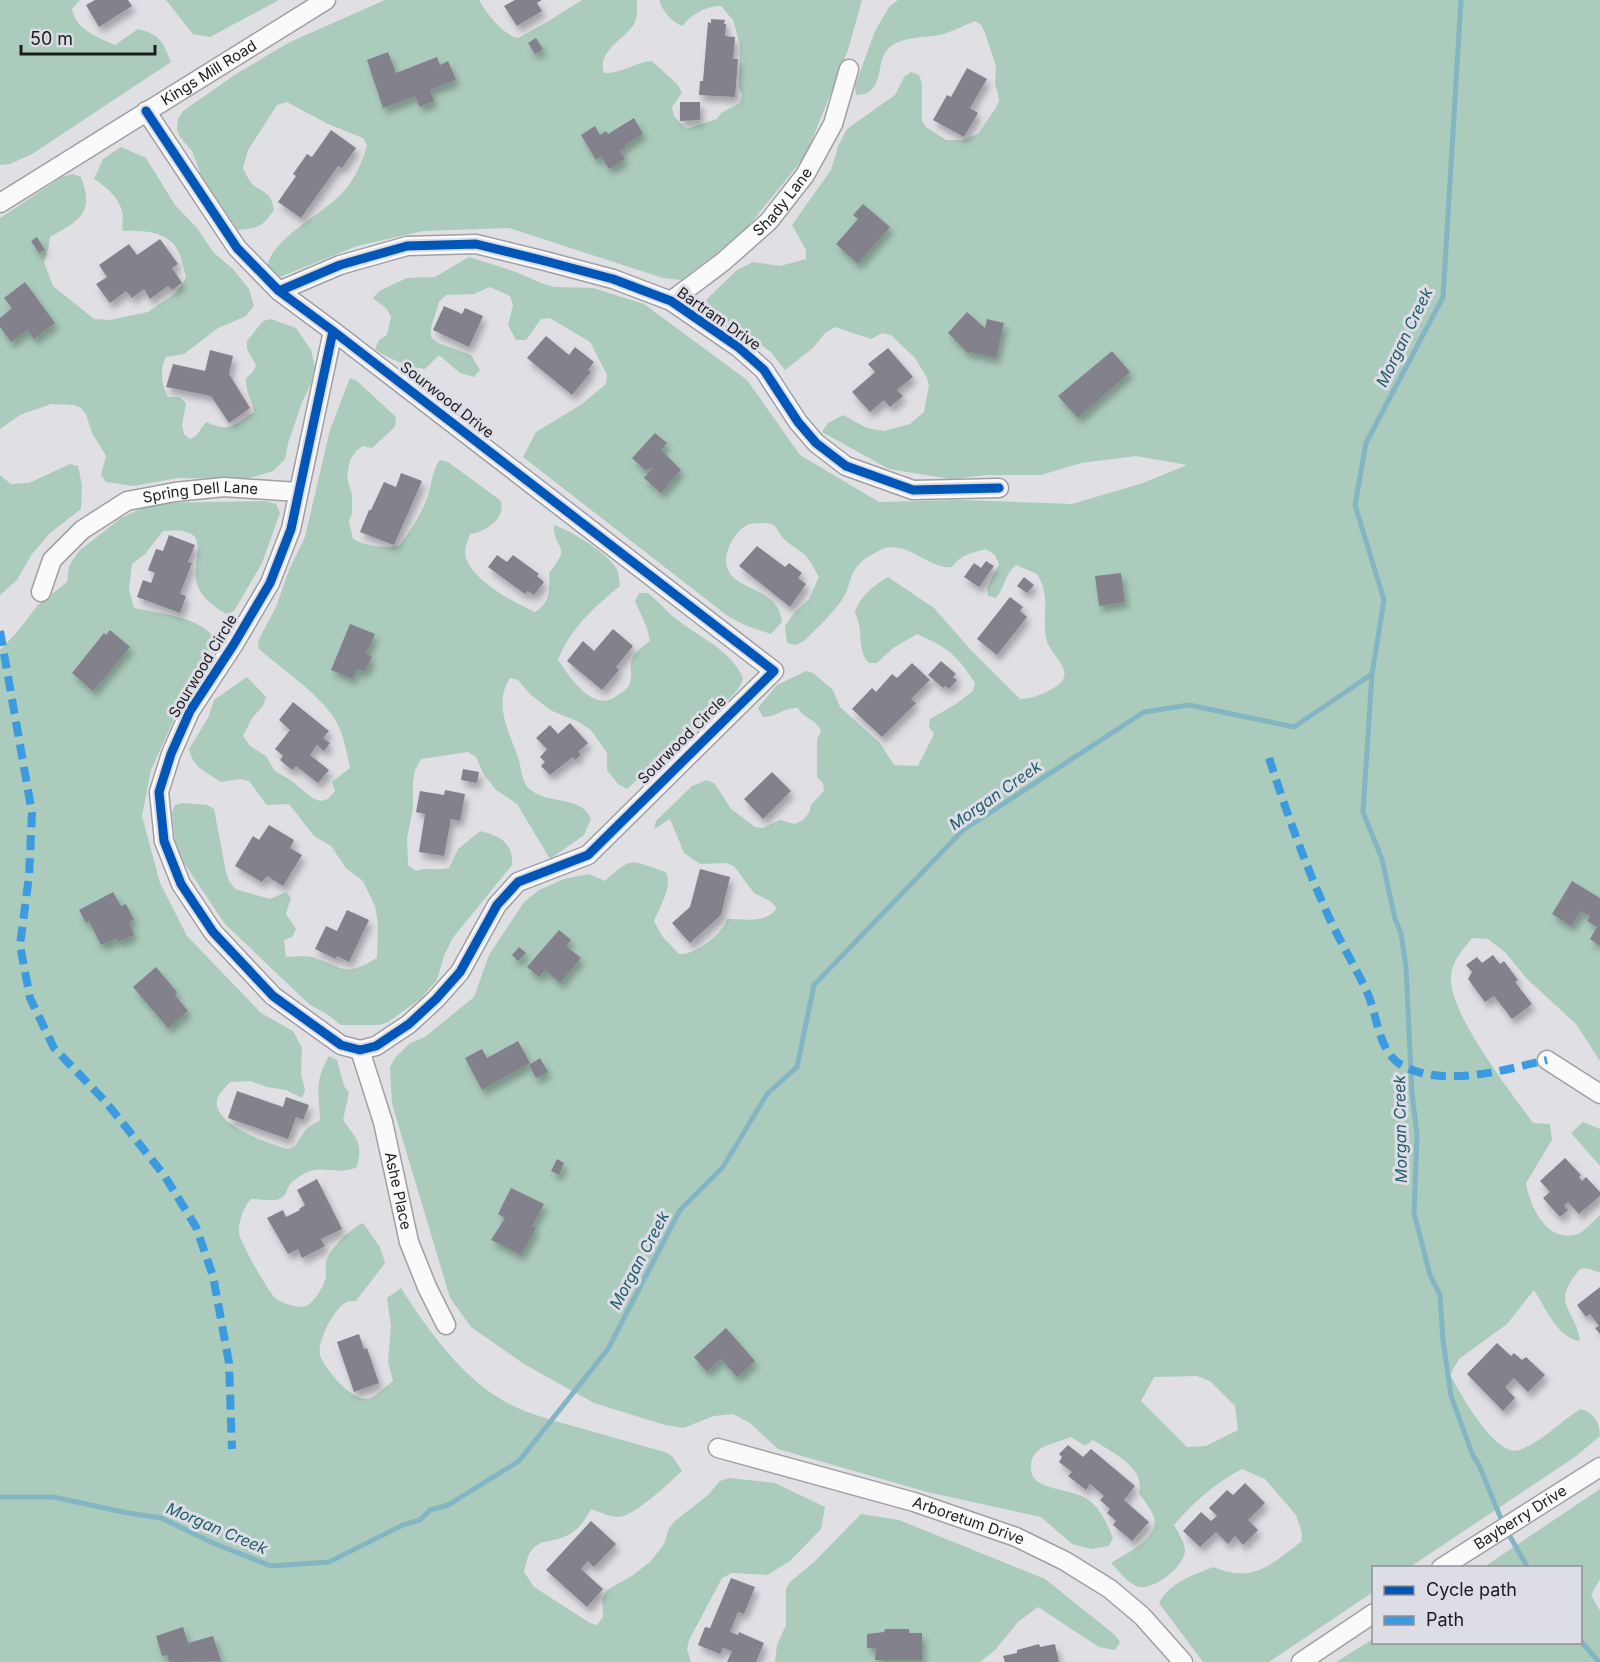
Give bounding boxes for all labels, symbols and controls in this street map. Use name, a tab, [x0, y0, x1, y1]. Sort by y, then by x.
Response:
scale bar	[21, 18, 154, 56]
text: 50 m	[30, 28, 73, 49]
street label: Kings Mill Road	[157, 36, 260, 109]
street label: Shady Lane	[749, 164, 816, 240]
street label: Bartram Drive	[674, 283, 765, 354]
water label: Morgan Creek	[1371, 284, 1437, 390]
street label: Sourwood Drive	[397, 357, 498, 442]
street label: Spring Dell Lane	[141, 477, 259, 507]
street label: Sourwood Circle	[164, 610, 241, 721]
street label: Sourwood Circle	[633, 691, 730, 788]
water label: Morgan Creek	[945, 756, 1045, 834]
water label: Morgan Creek	[1389, 1075, 1411, 1183]
street label: Ashe Place	[381, 1150, 416, 1231]
water label: Morgan Creek	[605, 1207, 673, 1312]
street label: Bayberry Drive	[1470, 1481, 1570, 1554]
street label: Arboretum Drive	[910, 1492, 1028, 1549]
water label: Morgan Creek	[163, 1498, 271, 1558]
legend	[1372, 1566, 1582, 1644]
text: Cycle path	[1426, 1579, 1517, 1600]
text: Path	[1426, 1609, 1464, 1630]

